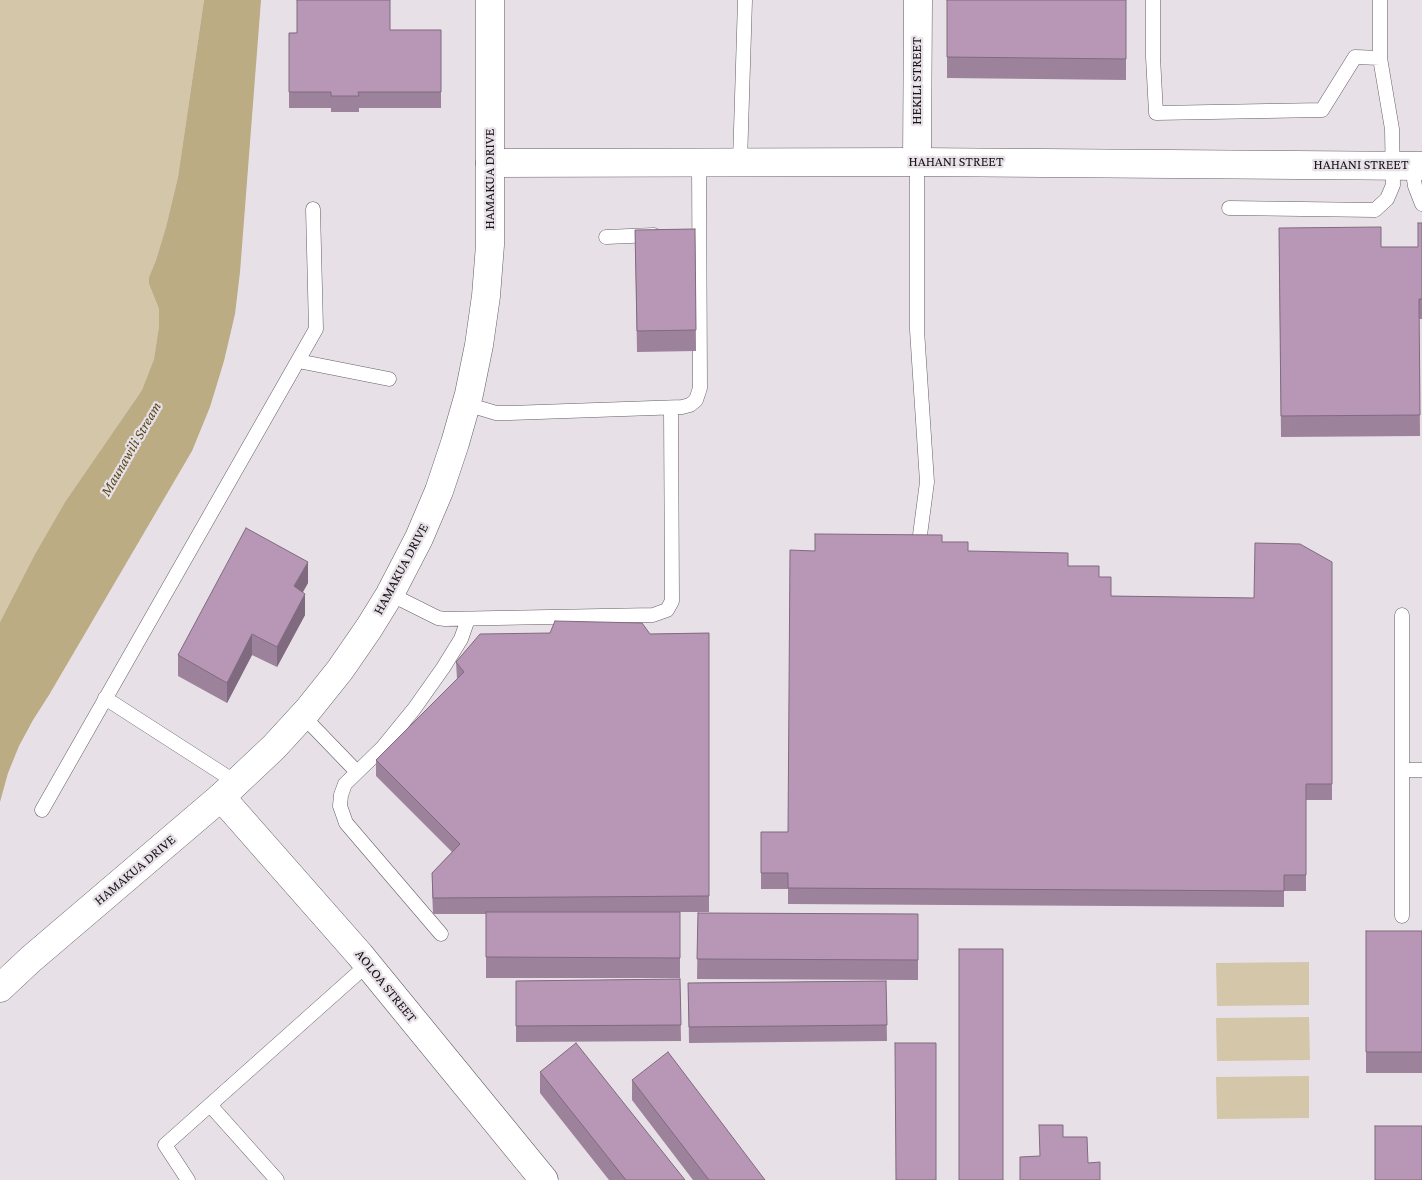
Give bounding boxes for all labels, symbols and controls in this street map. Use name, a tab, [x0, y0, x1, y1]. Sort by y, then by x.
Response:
street label: HEKILI STREET	[909, 37, 925, 125]
street label: HAMAKUA DRIVE	[482, 129, 498, 229]
street label: HAHANI STREET	[908, 154, 1004, 170]
street label: HAHANI STREET	[1313, 157, 1409, 173]
water label: Maunawili Stream	[97, 399, 165, 499]
street label: HAMAKUA DRIVE	[370, 521, 432, 617]
street label: HAMAKUA DRIVE	[91, 831, 179, 909]
street label: AOLOA STREET	[352, 946, 420, 1026]

